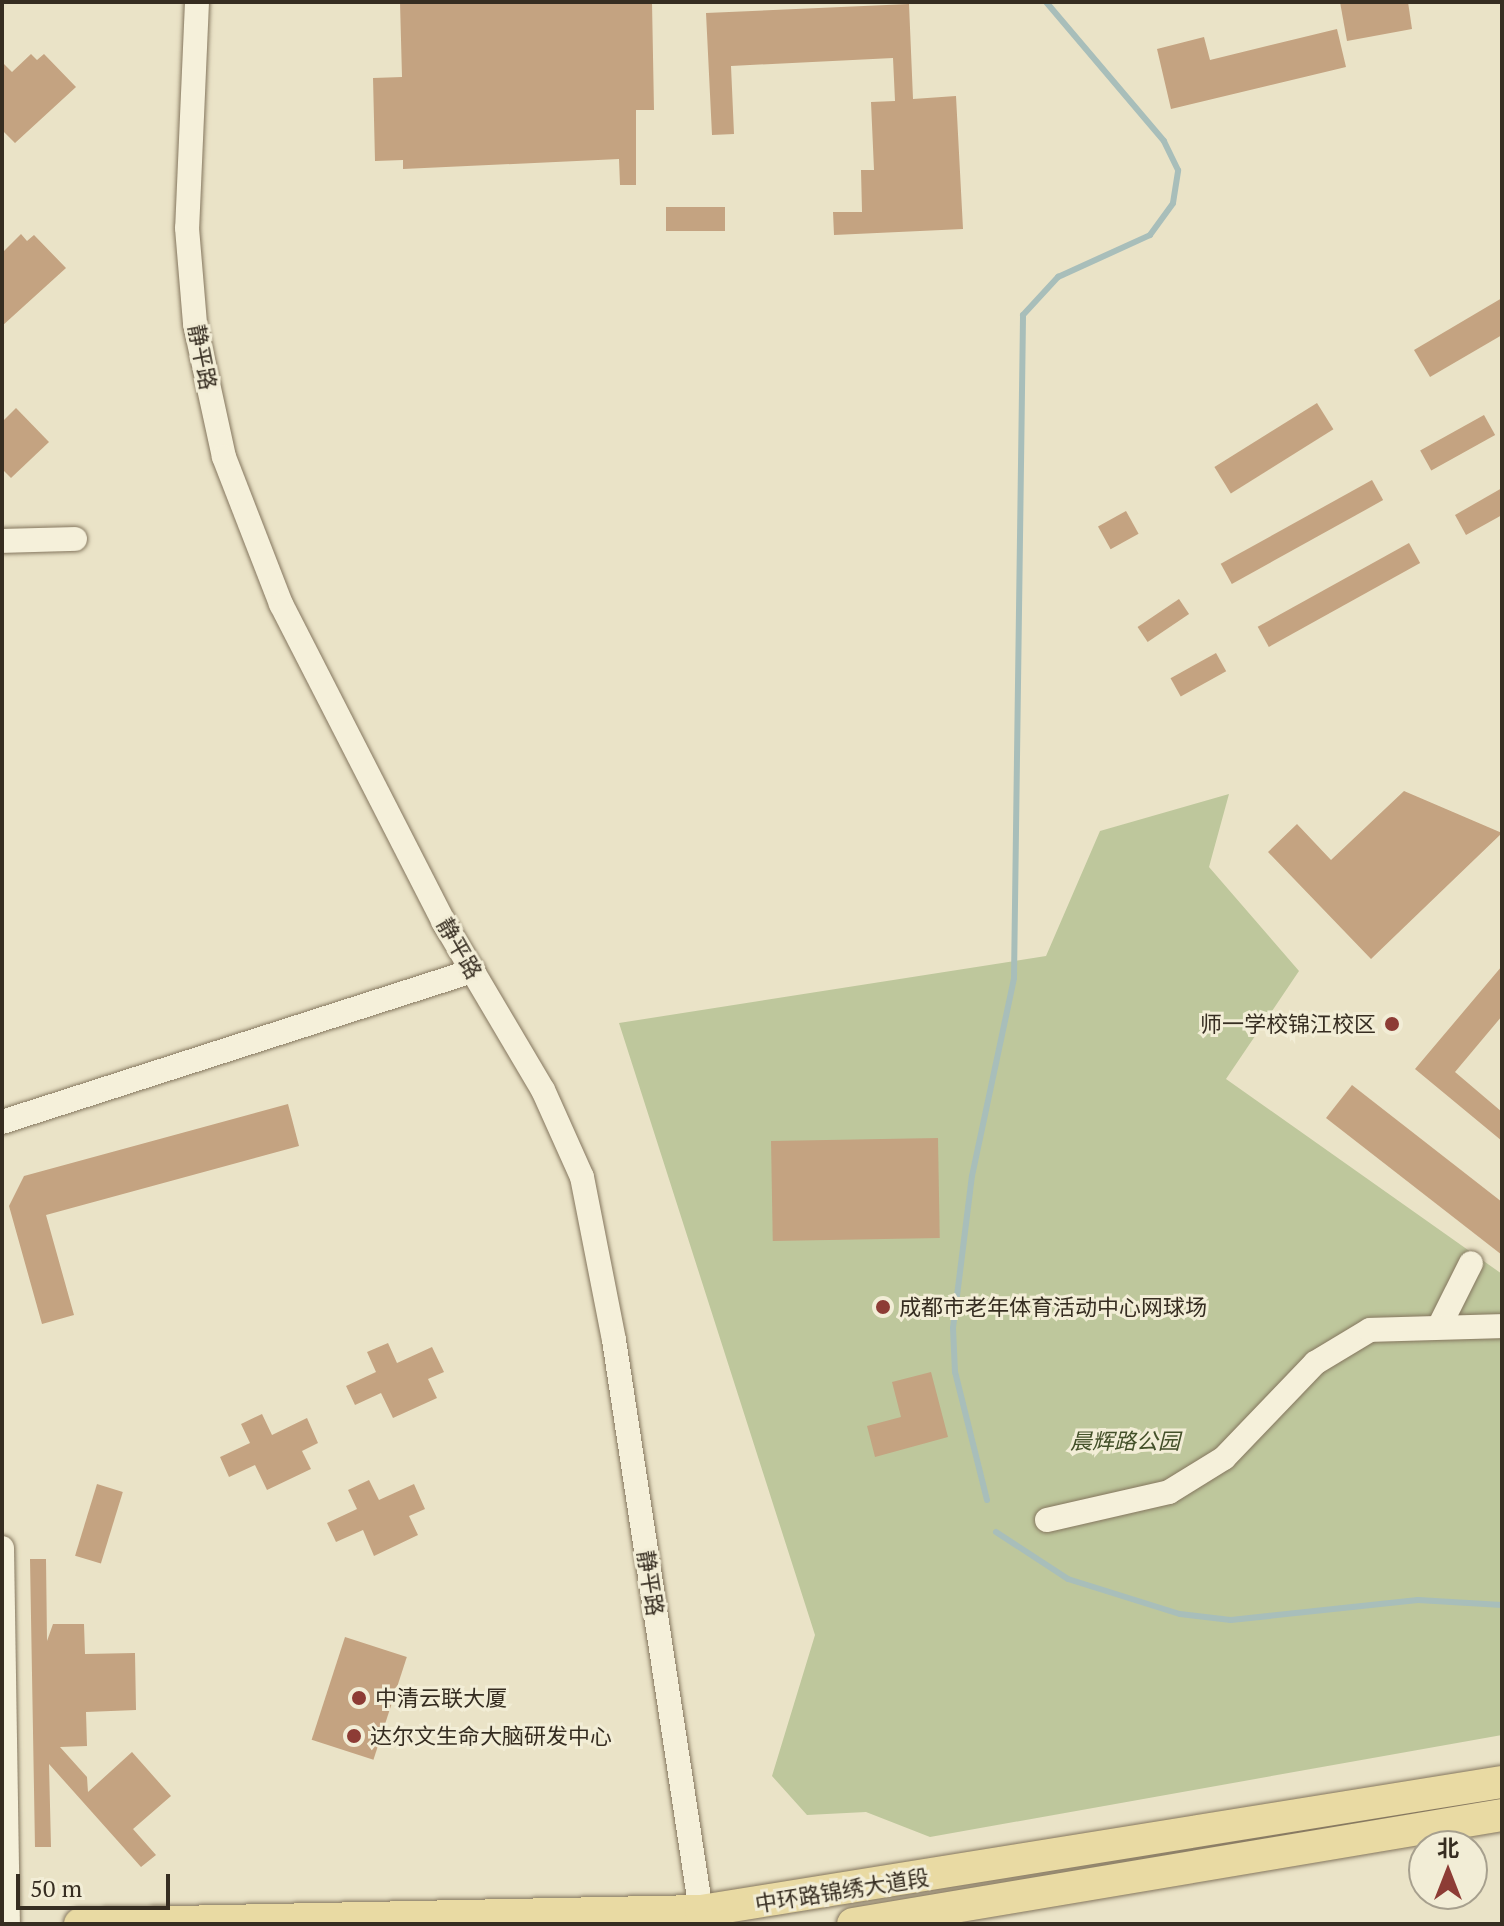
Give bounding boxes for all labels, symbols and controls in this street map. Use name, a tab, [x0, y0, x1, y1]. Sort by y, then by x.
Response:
street label: 静平路	[184, 322, 222, 392]
street label: 静平路	[432, 913, 488, 983]
place label: 师一学校锦江校区	[1200, 1011, 1376, 1037]
marker: 师一学校锦江校区	[1383, 1015, 1401, 1033]
place label: 成都市老年体育活动中心网球场	[899, 1294, 1207, 1320]
marker: 成都市老年体育活动中心网球场	[874, 1298, 892, 1316]
park label: 晨辉路公园	[1070, 1428, 1180, 1454]
street label: 静平路	[633, 1548, 669, 1618]
place label: 中清云联大厦	[375, 1685, 507, 1711]
marker: 中清云联大厦	[350, 1689, 368, 1707]
place label: 达尔文生命大脑研发中心	[370, 1723, 612, 1749]
marker: 达尔文生命大脑研发中心	[345, 1727, 363, 1745]
north arrow	[1408, 1830, 1488, 1910]
text: 北	[1437, 1833, 1459, 1862]
scale bar	[20, 1858, 174, 1908]
street label: 中环路锦绣大道段	[753, 1863, 931, 1917]
text: 50 m	[30, 1872, 82, 1904]

